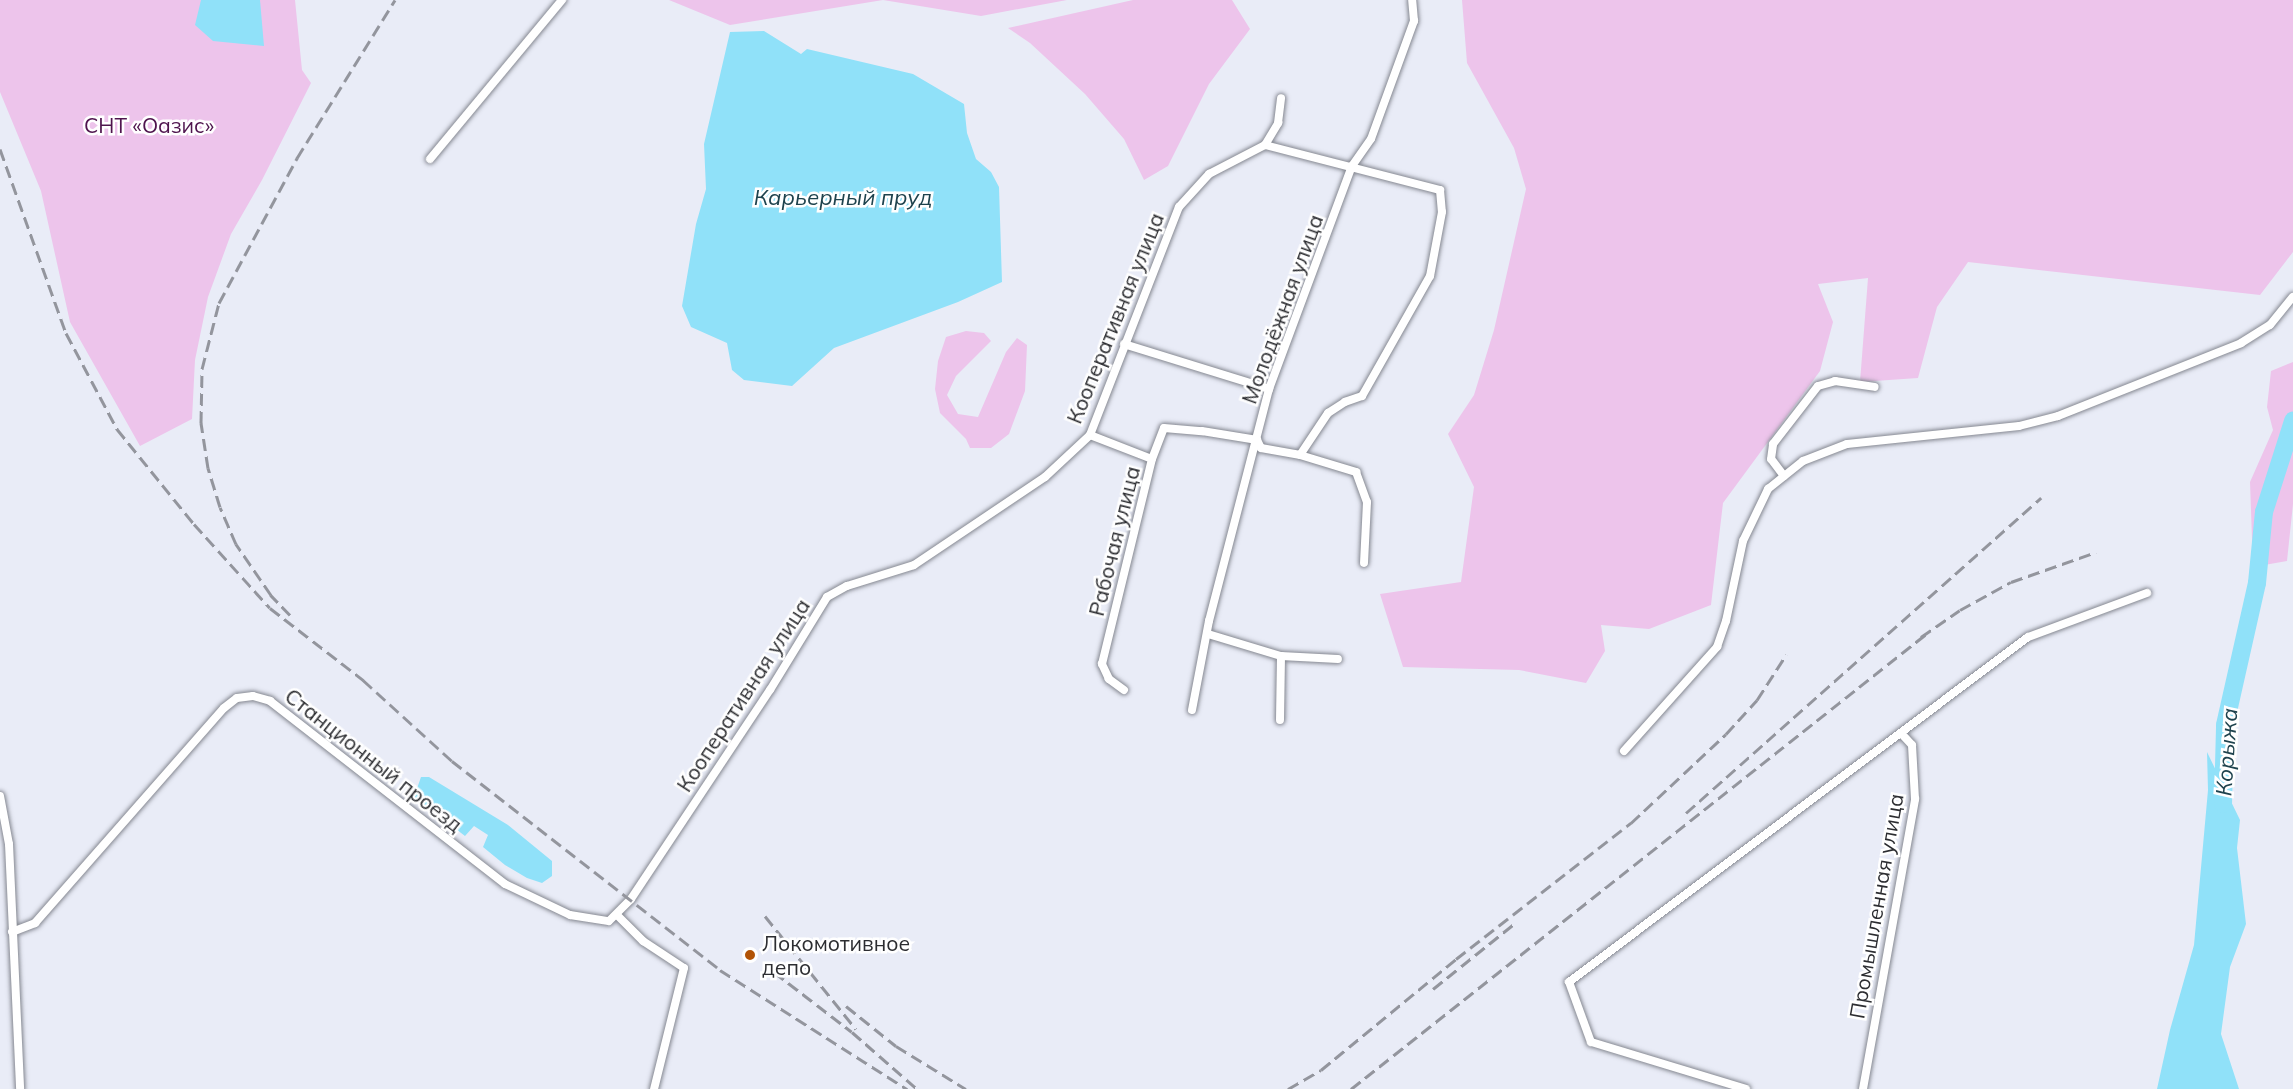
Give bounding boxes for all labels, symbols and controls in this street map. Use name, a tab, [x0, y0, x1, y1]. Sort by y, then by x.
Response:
park label: СНТ «Оазис»	[84, 112, 214, 138]
water label: Карьерный пруд	[754, 185, 932, 211]
street label: Кооперативная улица	[1061, 209, 1169, 427]
street label: Молодёжная улица	[1236, 211, 1328, 407]
street label: Рабочая улица	[1083, 463, 1145, 619]
street label: Кооперативная улица	[671, 594, 815, 796]
street label: Станционный проезд	[280, 683, 468, 837]
water label: Корыжа	[2211, 707, 2243, 797]
street label: Промышленная улица	[1844, 792, 1908, 1020]
place label: Локомотивное депо	[762, 930, 910, 980]
marker: Локомотивное депо	[743, 948, 757, 962]

